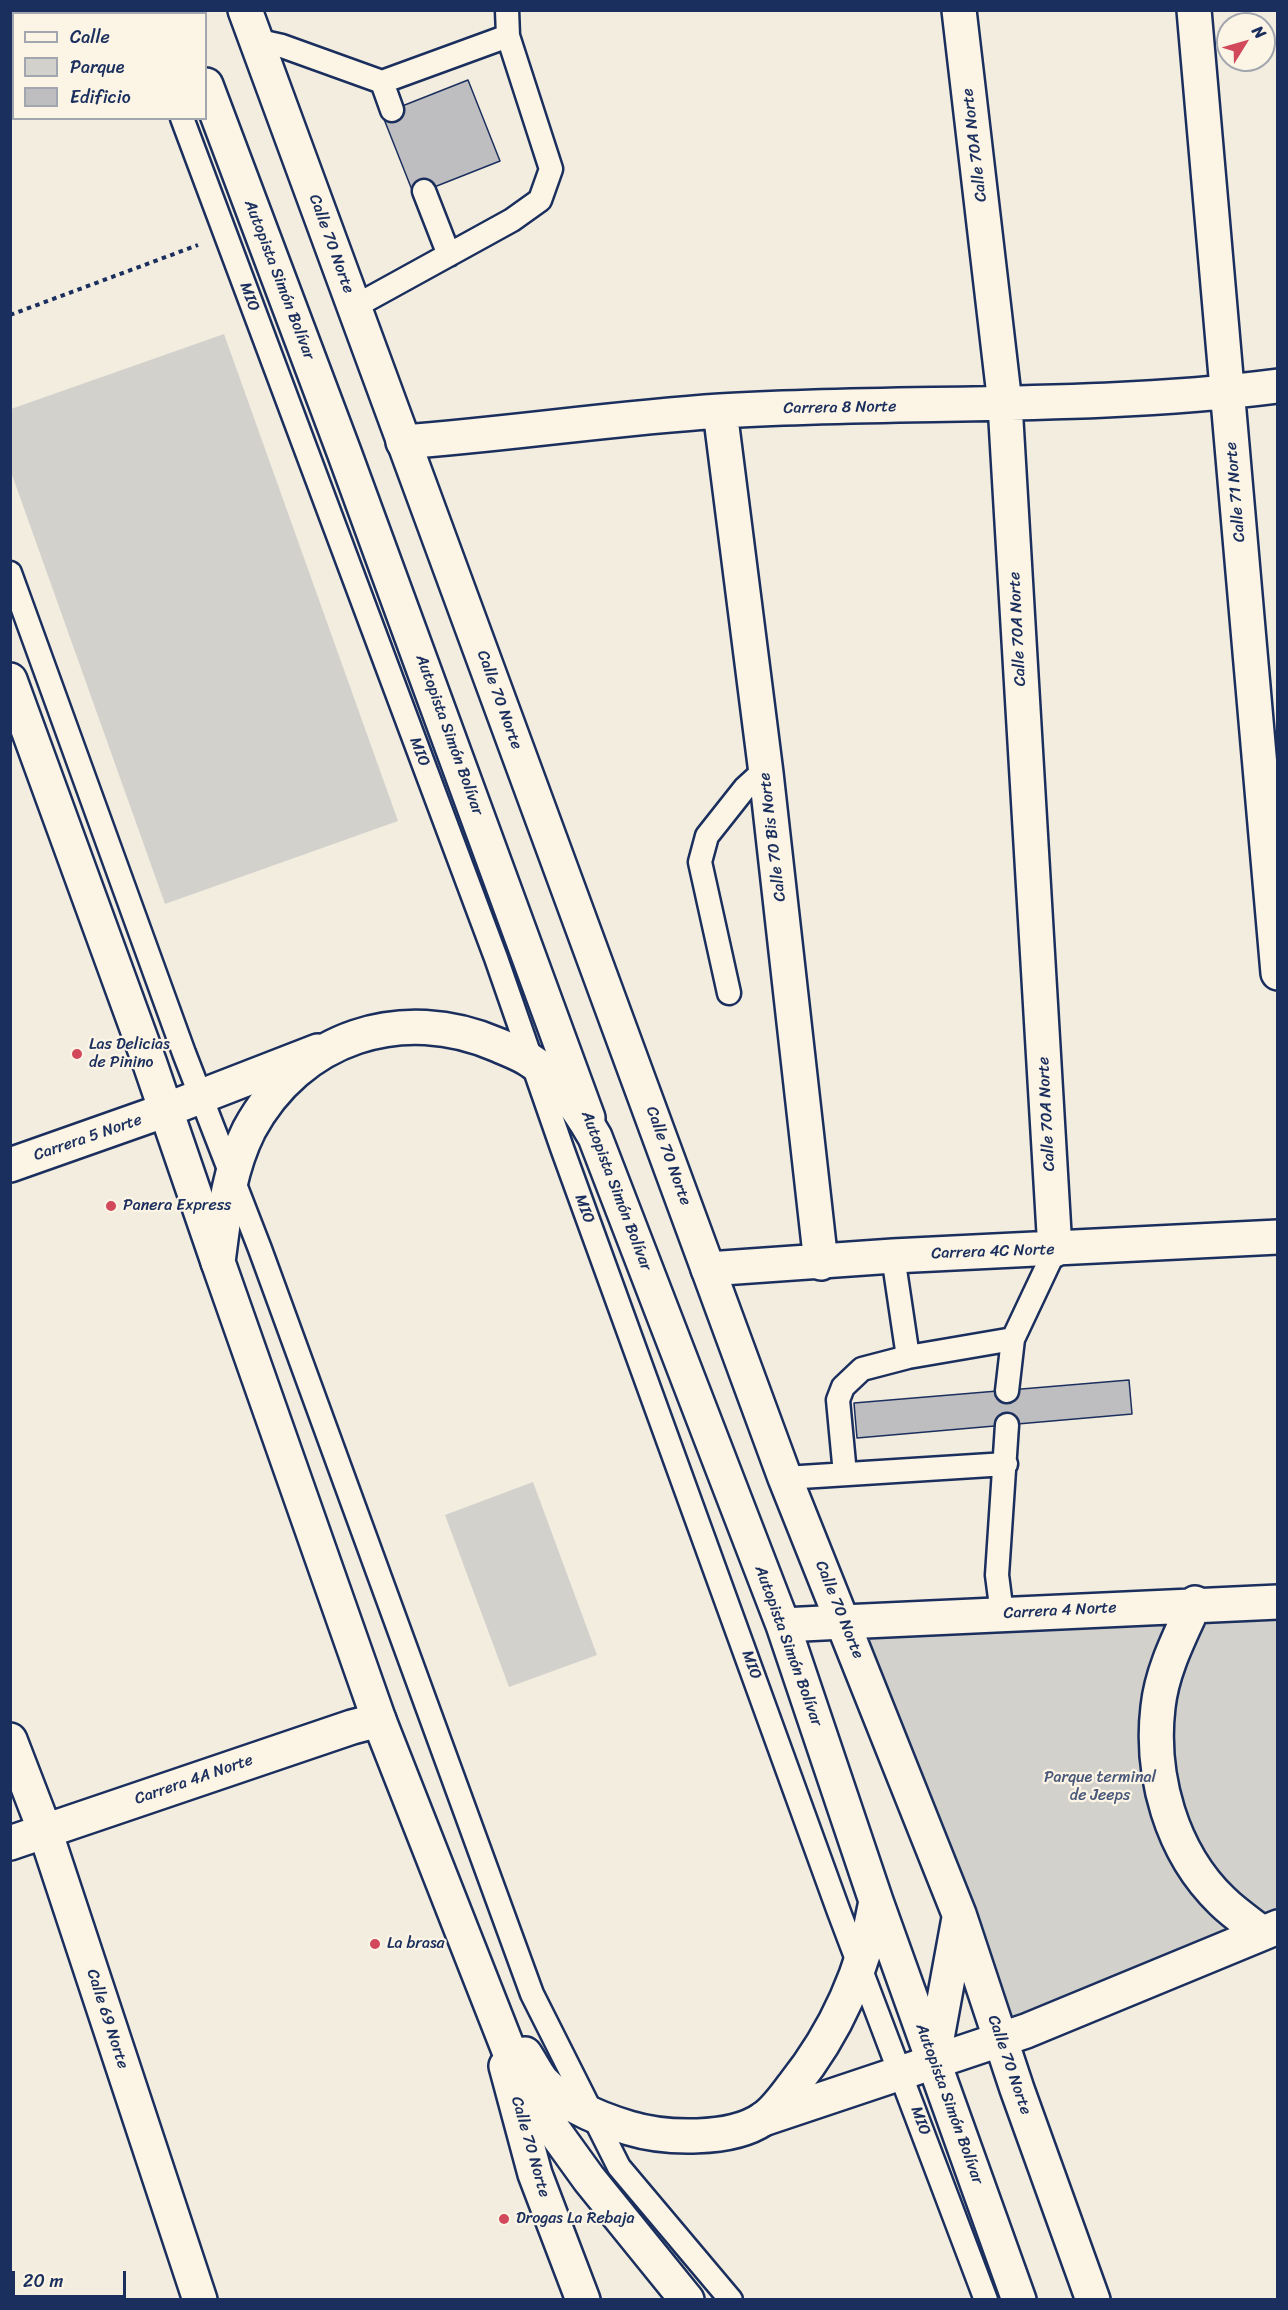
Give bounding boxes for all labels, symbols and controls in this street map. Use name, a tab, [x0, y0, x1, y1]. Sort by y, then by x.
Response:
legend	[12, 12, 207, 120]
north arrow	[1216, 12, 1276, 72]
text: N	[1244, 19, 1274, 45]
text: Calle	[70, 21, 110, 53]
text: Parque	[70, 51, 124, 83]
text: Edificio	[70, 81, 131, 113]
street label: Calle 70A Norte	[958, 87, 992, 203]
street label: Calle 70 Norte	[304, 192, 358, 296]
street label: Autopista Simón Bolívar	[240, 197, 318, 363]
street label: MIO	[235, 280, 263, 314]
street label: Carrera 8 Norte	[783, 397, 897, 419]
street label: Calle 71 Norte	[1222, 441, 1250, 543]
street label: Calle 70A Norte	[1005, 571, 1031, 687]
street label: Calle 70 Norte	[472, 648, 526, 752]
street label: Autopista Simón Bolívar	[411, 652, 487, 818]
street label: MIO	[405, 735, 433, 769]
street label: Calle 70 Bis Norte	[756, 771, 790, 903]
place label: Las Delicias de Pinino	[89, 1035, 170, 1073]
marker: Las Delicias de Pinino	[70, 1047, 84, 1061]
street label: Calle 70A Norte	[1034, 1056, 1060, 1172]
street label: Calle 70 Norte	[641, 1104, 695, 1208]
street label: Autopista Simón Bolívar	[577, 1108, 655, 1274]
street label: Carrera 5 Norte	[31, 1111, 145, 1165]
street label: MIO	[570, 1192, 598, 1226]
place label: Panera Express	[123, 1196, 231, 1216]
marker: Panera Express	[104, 1199, 118, 1213]
street label: Carrera 4C Norte	[931, 1240, 1055, 1264]
street label: Calle 70 Norte	[811, 1558, 867, 1662]
street label: Autopista Simón Bolívar	[750, 1563, 826, 1729]
street label: Carrera 4 Norte	[1003, 1598, 1117, 1624]
street label: MIO	[737, 1648, 765, 1682]
street label: Carrera 4A Norte	[132, 1751, 256, 1809]
park label: Parque terminal de Jeeps	[1044, 1768, 1156, 1806]
place label: La brasa	[387, 1934, 445, 1954]
marker: La brasa	[368, 1937, 382, 1951]
street label: Calle 69 Norte	[82, 1967, 132, 2071]
street label: Calle 70 Norte	[983, 2013, 1035, 2117]
street label: Autopista Simón Bolívar	[911, 2021, 987, 2187]
street label: Calle 70 Norte	[506, 2094, 554, 2200]
street label: MIO	[906, 2104, 934, 2138]
place label: Drogas La Rebaja	[516, 2209, 635, 2229]
marker: Drogas La Rebaja	[497, 2212, 511, 2226]
scale bar	[15, 2259, 129, 2297]
text: 20 m	[23, 2265, 63, 2297]

